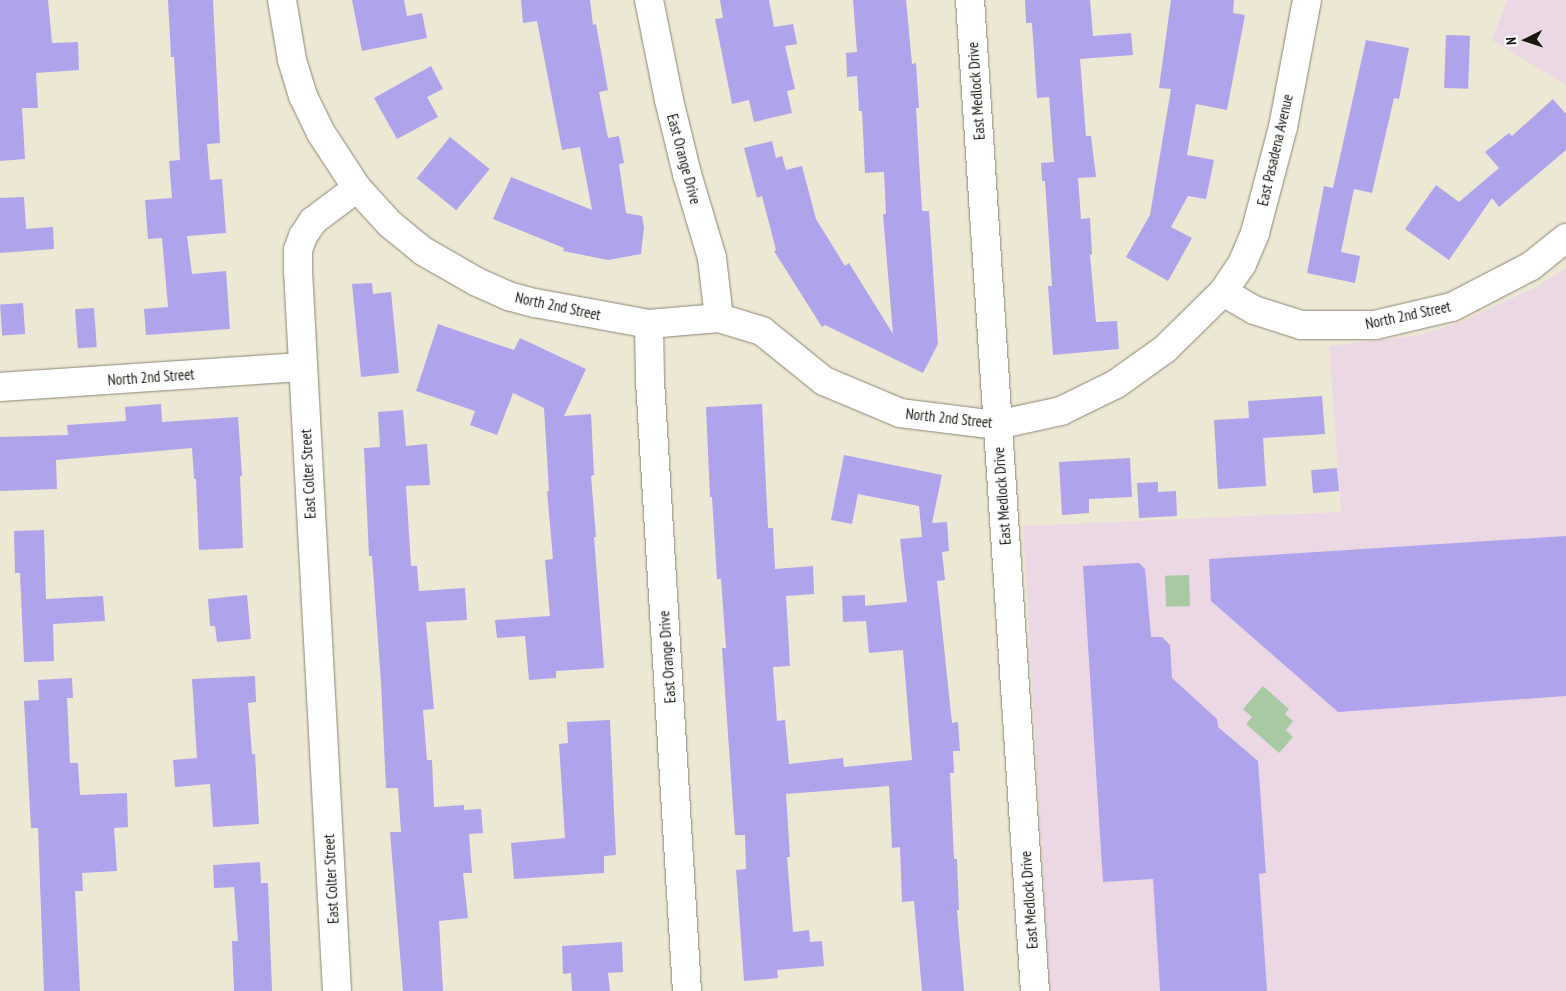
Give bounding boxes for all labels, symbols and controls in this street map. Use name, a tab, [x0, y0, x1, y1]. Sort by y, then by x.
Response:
north arrow	[1501, 15, 1551, 65]
text: N	[1502, 37, 1520, 45]
street label: East Medlock Drive	[964, 41, 988, 141]
street label: East Pasadena Avenue	[1253, 92, 1297, 208]
street label: East Orange Drive	[663, 112, 705, 206]
street label: North 2nd Street	[514, 288, 602, 324]
street label: North 2nd Street	[1364, 297, 1452, 333]
street label: North 2nd Street	[107, 365, 195, 389]
street label: North 2nd Street	[905, 405, 993, 431]
street label: East Colter Street	[297, 429, 319, 519]
street label: East Medlock Drive	[990, 446, 1014, 546]
street label: East Orange Drive	[655, 610, 679, 704]
street label: East Colter Street	[320, 834, 342, 924]
street label: East Medlock Drive	[1017, 850, 1041, 950]

